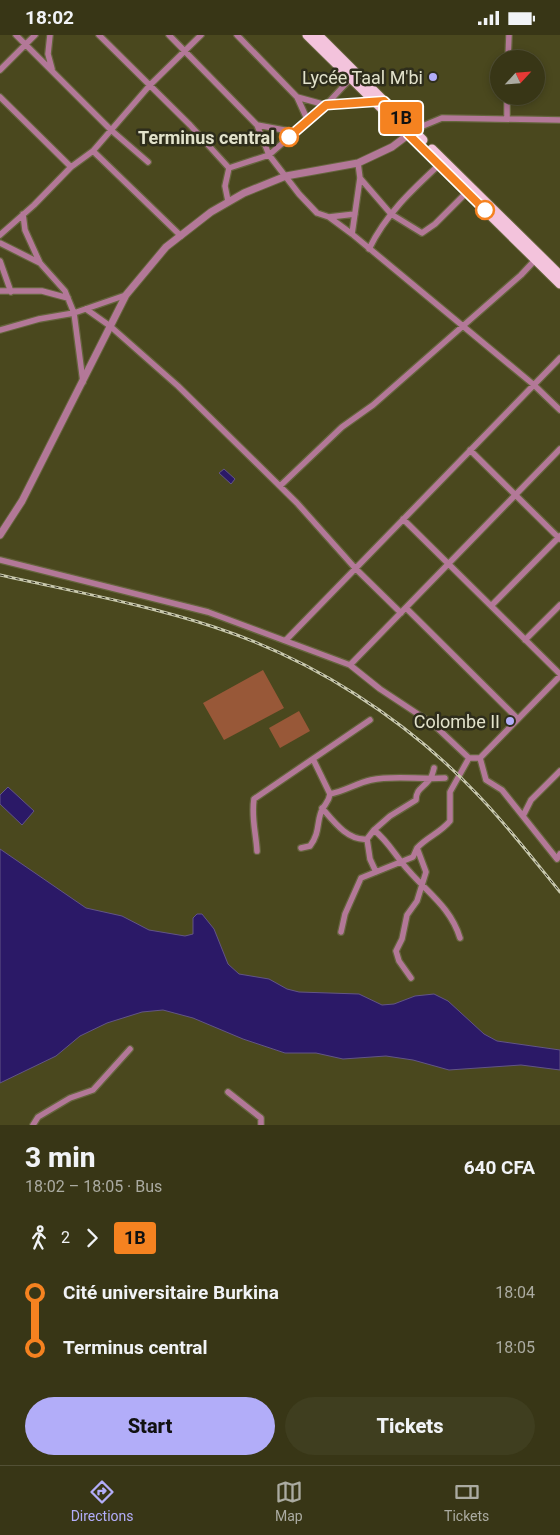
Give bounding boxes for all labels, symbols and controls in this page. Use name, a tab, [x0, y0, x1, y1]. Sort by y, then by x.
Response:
text: 18:02	[25, 6, 74, 29]
north arrow	[490, 50, 545, 105]
map controls	[490, 50, 545, 105]
place label: Lycée Taal M'bi	[302, 67, 423, 88]
marker: Lycée Taal M'bi	[427, 71, 439, 83]
line badge: 1B	[378, 102, 424, 134]
text: 1B	[390, 107, 412, 128]
place label: Terminus central	[138, 127, 275, 148]
marker: Terminus central	[279, 127, 299, 147]
unlabelled marker	[475, 200, 495, 220]
place label: Colombe II	[414, 711, 500, 732]
marker: Colombe II	[504, 715, 516, 727]
text: 3 min	[25, 1141, 96, 1174]
text: 640 CFA	[464, 1156, 535, 1179]
text: 18:02 – 18:05 · Bus	[25, 1177, 162, 1196]
icon: walk	[25, 1224, 53, 1252]
icon: forward	[78, 1224, 106, 1252]
text: 1B	[124, 1227, 146, 1248]
text: 2	[61, 1228, 70, 1247]
text: Cité universitaire Burkina	[63, 1281, 279, 1304]
text: 18:04	[495, 1283, 535, 1302]
text: Terminus central	[63, 1336, 207, 1359]
text: 18:05	[495, 1338, 535, 1357]
button: Start	[25, 1397, 275, 1455]
button: Tickets	[285, 1397, 535, 1455]
tab: Directions	[71, 1478, 134, 1524]
tab: Map	[275, 1478, 303, 1524]
tab: Tickets	[444, 1478, 489, 1524]

